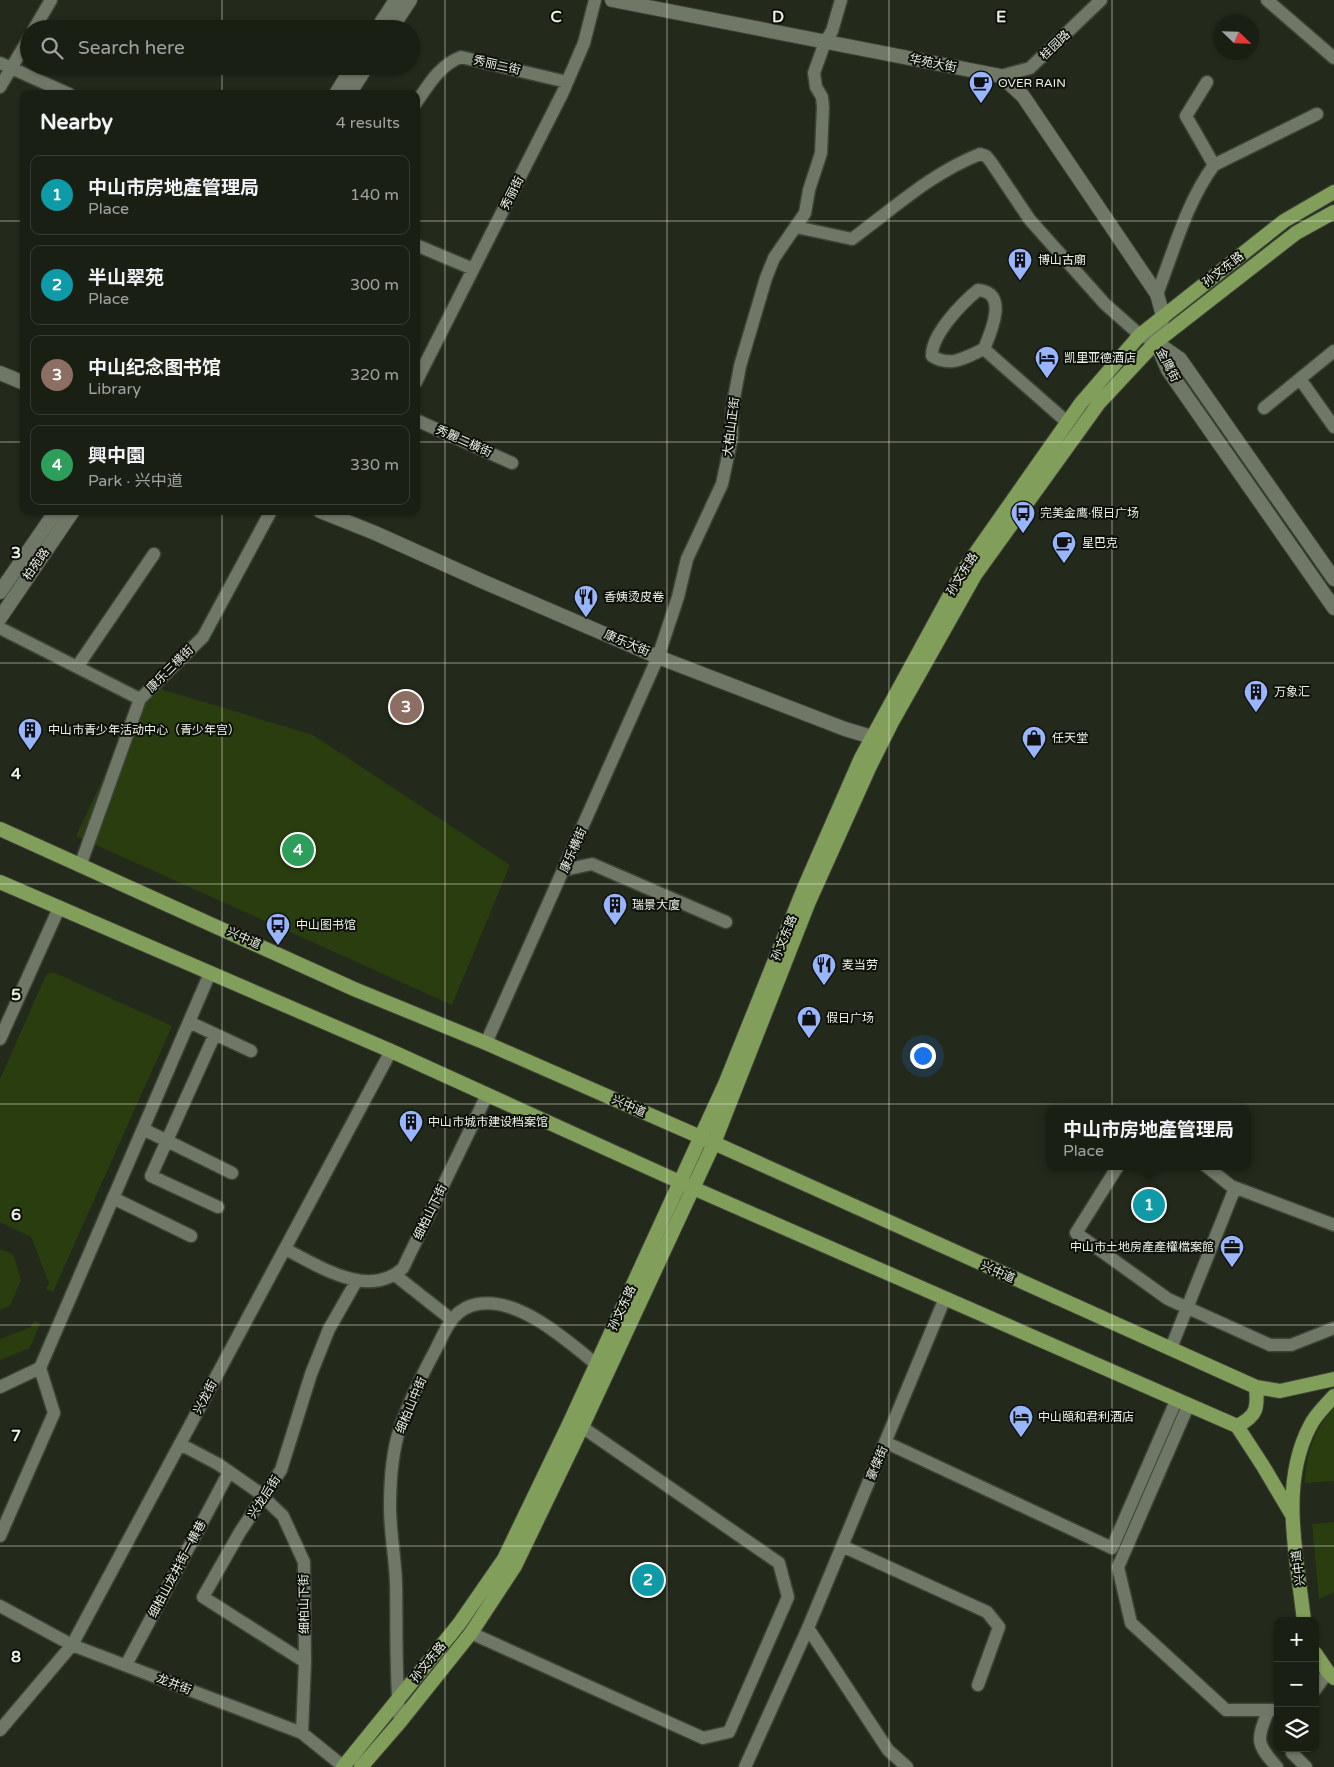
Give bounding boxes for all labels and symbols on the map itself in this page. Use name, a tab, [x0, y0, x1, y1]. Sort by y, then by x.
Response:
text: C	[550, 7, 562, 27]
text: D	[772, 7, 784, 27]
text: E	[996, 7, 1006, 27]
north arrow	[1214, 15, 1259, 60]
street label: 桂园路	[1037, 27, 1073, 63]
street label: 华苑大街	[908, 52, 958, 74]
street label: 秀丽二街	[472, 53, 522, 77]
cafe icon: OVER RAIN	[968, 70, 994, 104]
place label: OVER RAIN	[998, 76, 1066, 90]
street label: 秀丽街	[498, 174, 526, 212]
building icon: 博山古廟	[1007, 247, 1033, 281]
street label: 孙文东路	[1200, 249, 1246, 289]
place label: 博山古廟	[1038, 253, 1086, 267]
hotel icon: 凯里亚德酒店	[1034, 345, 1060, 379]
street label: 金鹰街	[1153, 346, 1183, 384]
place label: 凯里亚德酒店	[1064, 351, 1136, 365]
street label: 大柏山正街	[720, 396, 742, 458]
street label: 秀麗二橫街	[434, 422, 494, 460]
bus stop icon: 完美金鹰·假日广场	[1010, 500, 1036, 534]
place label: 完美金鹰·假日广场	[1040, 506, 1139, 520]
cafe icon: 星巴克	[1051, 530, 1077, 564]
place label: 星巴克	[1082, 536, 1118, 550]
text: 3	[11, 543, 21, 563]
street label: 柏苑路	[20, 545, 52, 583]
street label: 孙文东路	[943, 550, 981, 598]
restaurant icon: 香姨烫皮卷	[573, 584, 599, 618]
place label: 香姨烫皮卷	[604, 590, 664, 604]
street label: 康乐大街	[602, 627, 652, 659]
street label: 康乐三横街	[144, 643, 196, 695]
building icon: 万象汇	[1243, 679, 1269, 713]
place label: 万象汇	[1274, 685, 1310, 699]
pin: 3	[390, 688, 422, 726]
building icon: 中山市青少年活动中心（青少年宫）	[17, 717, 43, 751]
place label: 中山市青少年活动中心（青少年宫）	[48, 723, 240, 737]
shop icon: 任天堂	[1021, 725, 1047, 759]
place label: 任天堂	[1052, 731, 1088, 745]
text: 4	[11, 764, 21, 784]
street label: 康乐横街	[557, 825, 589, 875]
pin: 4	[282, 831, 314, 869]
building icon: 瑞景大廈	[602, 892, 628, 926]
place label: 瑞景大廈	[632, 898, 680, 912]
bus stop icon: 中山图书馆	[265, 912, 291, 946]
street label: 孙文东路	[769, 913, 799, 963]
place label: 中山图书馆	[296, 918, 356, 932]
street label: 兴中道	[225, 924, 263, 952]
restaurant icon: 麦当劳	[811, 952, 837, 986]
place label: 麦当劳	[842, 958, 878, 972]
text: 5	[11, 985, 21, 1005]
shop icon: 假日广场	[796, 1005, 822, 1039]
place label: 假日广场	[826, 1011, 874, 1025]
your location	[910, 1043, 936, 1069]
street label: 兴中道	[610, 1092, 648, 1120]
building icon: 中山市城市建设档案馆	[398, 1109, 424, 1143]
place label: 中山市城市建设档案馆	[428, 1115, 548, 1129]
street label: 细柏山下街	[411, 1182, 449, 1242]
pin: 1	[1133, 1186, 1165, 1224]
text: 6	[11, 1205, 21, 1225]
office icon: 中山市土地房產產權檔案館	[1219, 1234, 1245, 1268]
place label: 中山市土地房產產權檔案館	[1070, 1240, 1214, 1254]
street label: 兴中道	[979, 1258, 1017, 1286]
street label: 孙文东路	[606, 1283, 638, 1333]
street label: 细柏山中街	[393, 1375, 429, 1435]
street label: 兴龙街	[190, 1378, 220, 1416]
hotel icon: 中山頤和君利酒店	[1008, 1404, 1034, 1438]
place label: 中山頤和君利酒店	[1038, 1410, 1134, 1424]
text: 7	[11, 1426, 21, 1446]
street label: 豪傑街	[864, 1444, 890, 1482]
street label: 兴龙后街	[245, 1473, 283, 1521]
street label: 细柏山龙井街一横巷	[145, 1518, 209, 1620]
street label: 兴中道	[1289, 1549, 1307, 1587]
pin: 2	[632, 1561, 664, 1599]
street label: 细柏山下街	[296, 1574, 312, 1634]
street label: 孙文东路	[407, 1639, 449, 1685]
text: 8	[11, 1647, 21, 1667]
street label: 龙井街	[155, 1671, 193, 1697]

